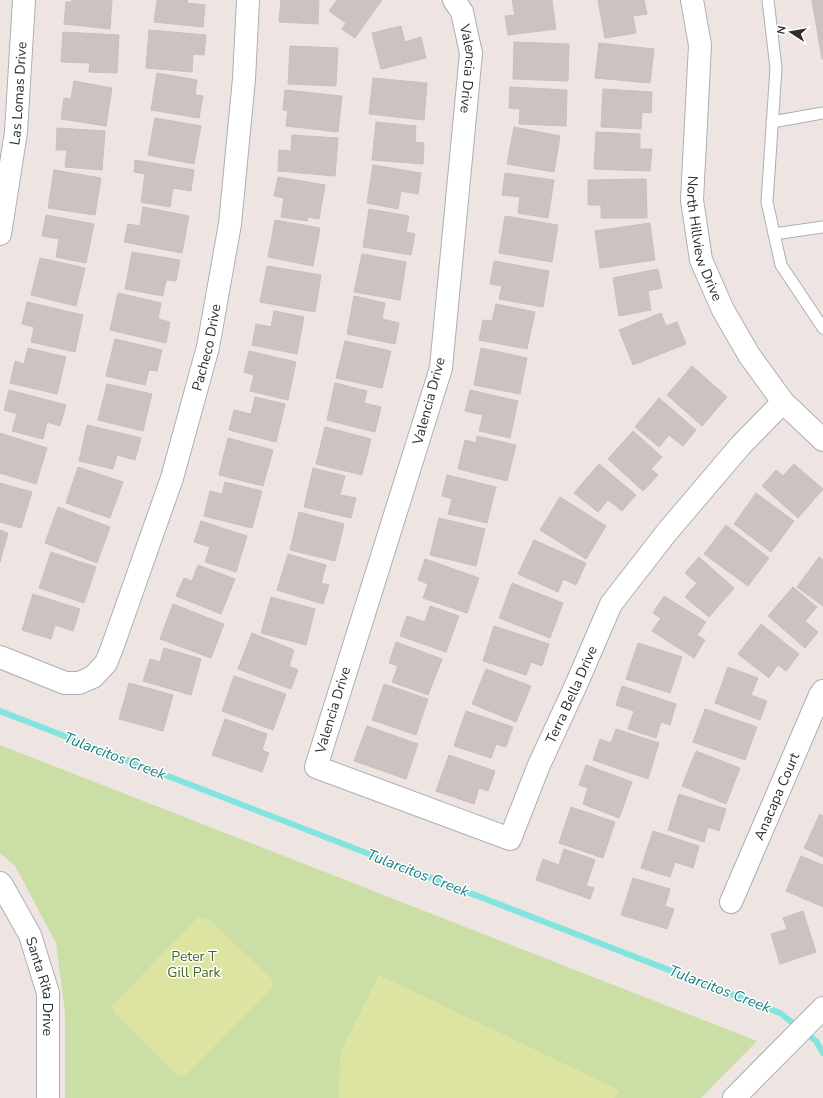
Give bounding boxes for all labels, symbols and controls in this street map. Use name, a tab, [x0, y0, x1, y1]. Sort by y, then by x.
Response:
north arrow	[771, 12, 811, 52]
street label: Valencia Drive	[455, 21, 481, 114]
text: N	[774, 24, 790, 36]
street label: Las Lomas Drive	[5, 41, 31, 146]
street label: North Hillview Drive	[683, 175, 727, 304]
street label: Pacheco Drive	[187, 302, 225, 393]
street label: Valencia Drive	[408, 355, 450, 448]
street label: Terra Bella Drive	[541, 643, 601, 746]
street label: Valencia Drive	[311, 664, 355, 757]
water label: Tularcitos Creek	[61, 727, 169, 785]
street label: Anacapa Court	[749, 750, 804, 843]
water label: Tularcitos Creek	[364, 844, 472, 902]
street label: Santa Rita Drive	[22, 934, 57, 1036]
park label: Peter T Gill Park	[167, 947, 222, 982]
water label: Tularcitos Creek	[666, 960, 774, 1018]

